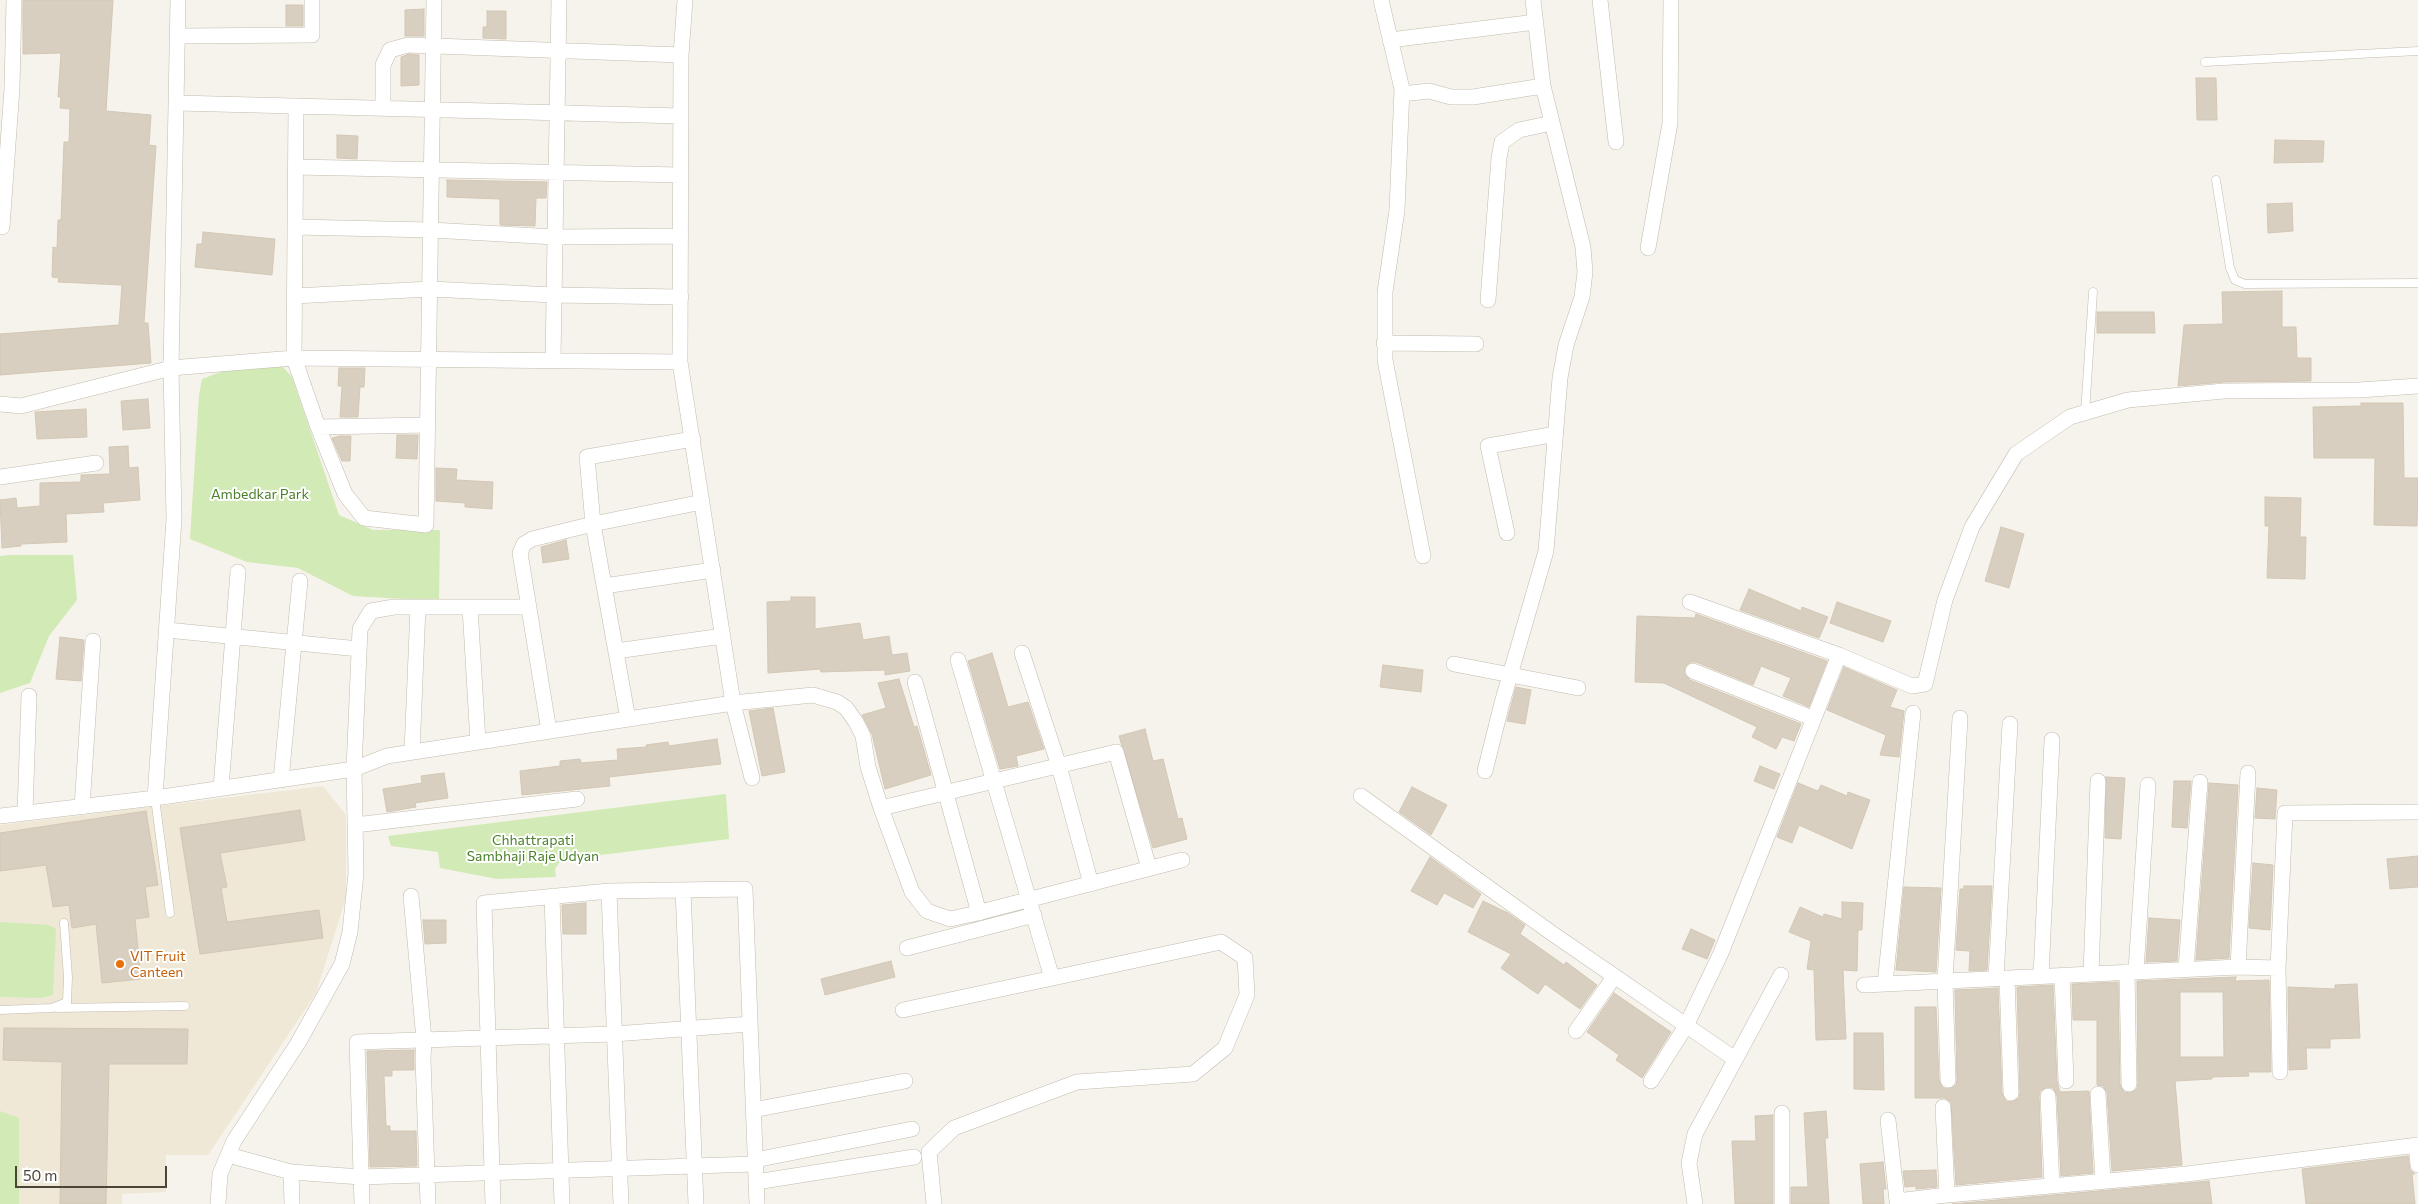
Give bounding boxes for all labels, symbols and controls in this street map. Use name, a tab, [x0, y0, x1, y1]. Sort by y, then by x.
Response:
park label: Ambedkar Park	[211, 486, 309, 502]
park label: Chhattrapati Sambhaji Raje Udyan	[467, 832, 599, 864]
place label: VIT Fruit Canteen	[130, 948, 186, 980]
marker: VIT Fruit Canteen	[114, 958, 126, 970]
scale bar	[18, 1156, 170, 1188]
text: 50 m	[23, 1166, 57, 1184]

